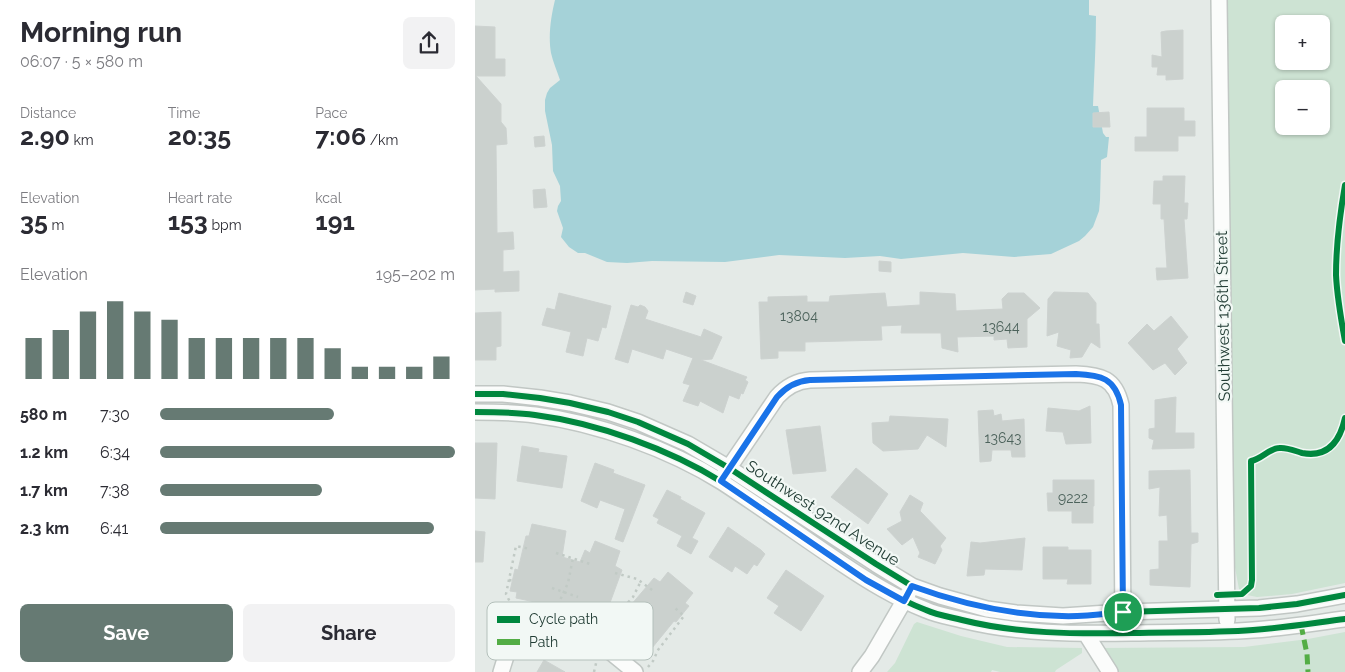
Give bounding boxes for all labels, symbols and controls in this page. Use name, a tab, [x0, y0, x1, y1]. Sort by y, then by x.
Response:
map controls	[1275, 15, 1330, 135]
button: +	[1275, 15, 1330, 70]
text: Morning run	[20, 16, 182, 49]
button: share	[403, 17, 455, 69]
text: 06:07 · 5 × 580 m	[20, 52, 143, 71]
button: −	[1275, 80, 1330, 135]
text: Distance	[20, 105, 76, 121]
text: Time	[168, 105, 200, 121]
text: Pace	[315, 105, 347, 121]
text: 2.90	[20, 121, 70, 151]
text: 20:35	[168, 121, 231, 151]
text: 7:06	[315, 121, 366, 151]
text: km	[70, 132, 94, 148]
text: /km	[366, 132, 398, 148]
text: Elevation	[20, 190, 79, 206]
text: Heart rate	[168, 190, 232, 206]
text: kcal	[315, 190, 342, 206]
text: 35	[20, 206, 48, 236]
text: 153	[168, 206, 208, 236]
text: 191	[315, 206, 355, 236]
text: m	[48, 217, 64, 233]
text: bpm	[208, 217, 242, 233]
street label: Southwest 136th Street	[1212, 230, 1234, 401]
text: Elevation	[20, 265, 88, 284]
text: 195–202 m	[376, 265, 455, 284]
house number: 13804	[780, 308, 818, 324]
house number: 13644	[982, 319, 1020, 335]
text: 580 m	[20, 405, 67, 424]
text: 7:30	[100, 405, 130, 424]
house number: 13643	[984, 430, 1022, 446]
text: 1.2 km	[20, 443, 68, 462]
text: 6:34	[100, 443, 130, 462]
street label: Southwest 92nd Avenue	[743, 456, 903, 570]
text: 1.7 km	[20, 481, 68, 500]
text: 7:38	[100, 481, 130, 500]
house number: 9222	[1058, 490, 1088, 506]
text: 2.3 km	[20, 519, 69, 538]
text: 6:41	[100, 519, 128, 538]
pin	[1102, 591, 1144, 633]
icon: arrive	[1109, 598, 1137, 626]
legend	[487, 602, 653, 660]
button: Save	[20, 604, 233, 662]
button: Share	[243, 604, 455, 662]
text: Cycle path	[529, 611, 598, 627]
text: Path	[529, 634, 558, 650]

